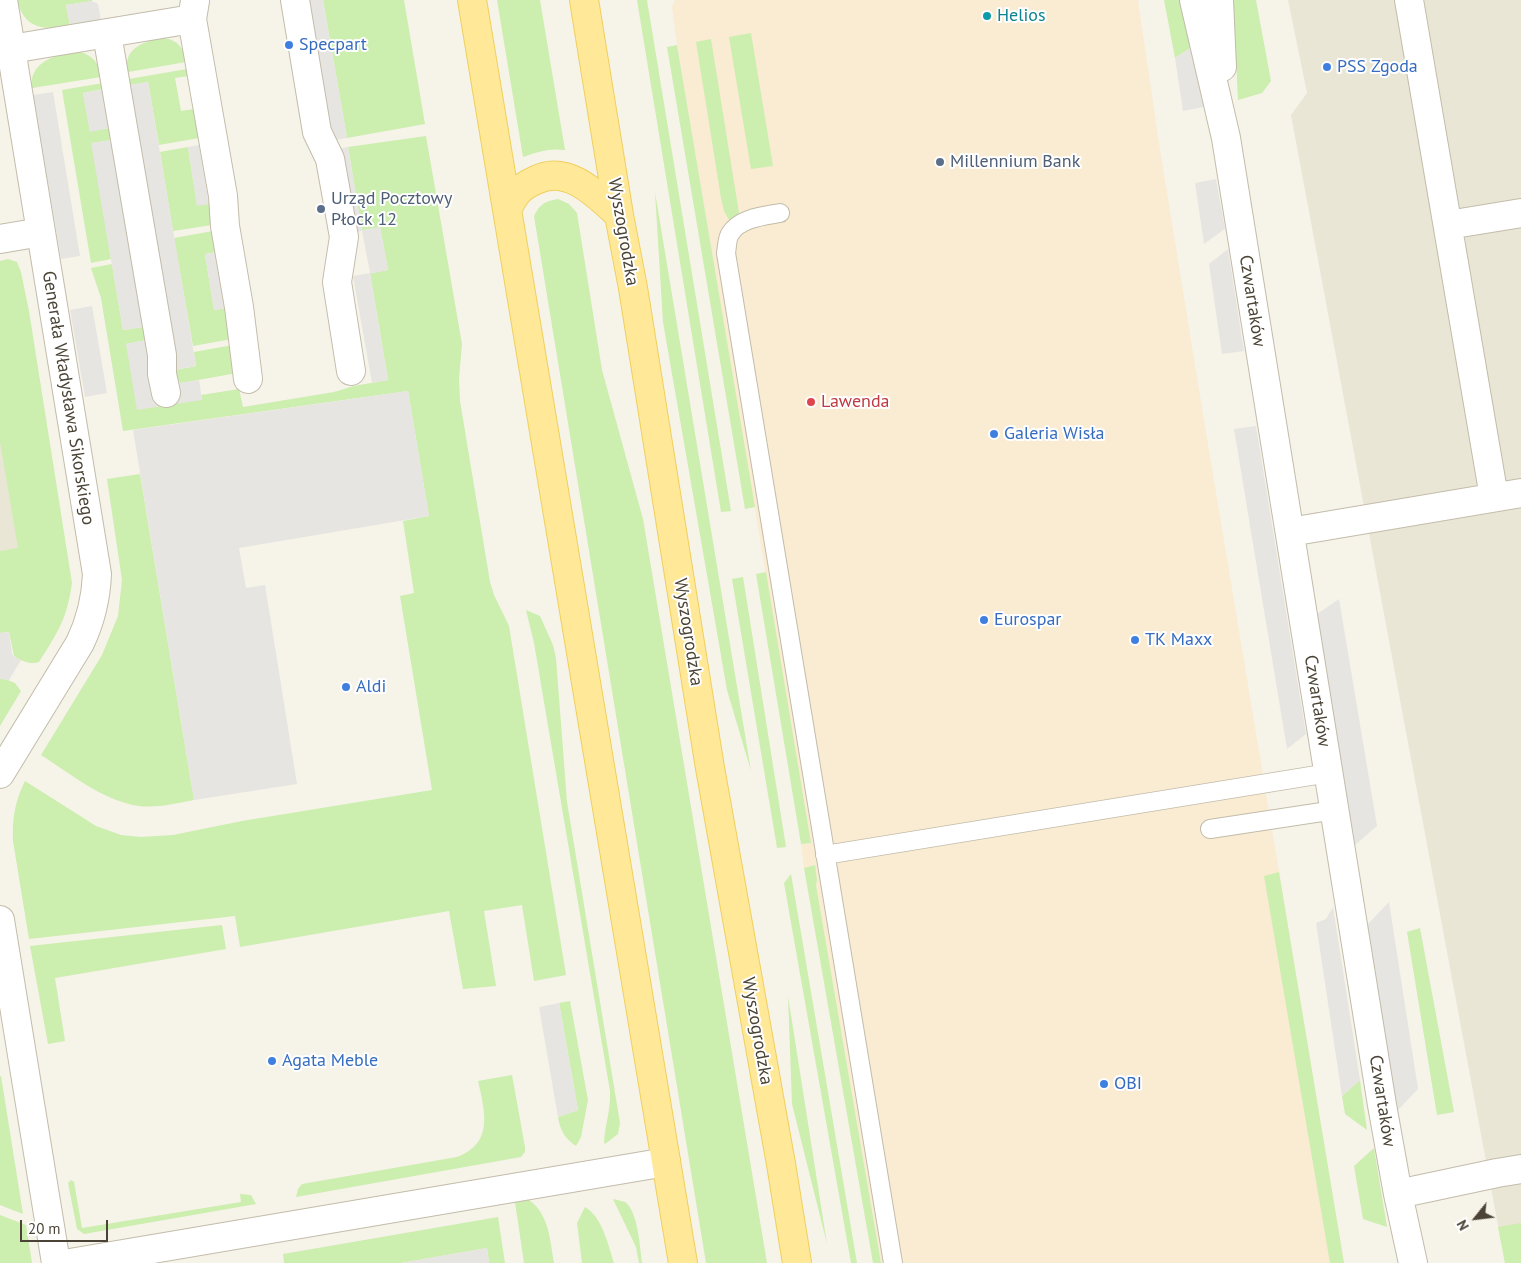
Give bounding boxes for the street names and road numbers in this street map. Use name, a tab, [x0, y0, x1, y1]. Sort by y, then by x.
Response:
street label: Wyszogrodzka	[603, 177, 643, 287]
street label: Czwartaków	[1234, 253, 1270, 349]
street label: Generała Władysława Sikorskiego	[37, 269, 99, 527]
street label: Wyszogrodzka	[669, 577, 707, 687]
street label: Czwartaków	[1299, 653, 1335, 749]
street label: Wyszogrodzka	[737, 976, 777, 1086]
street label: Czwartaków	[1364, 1053, 1400, 1149]

